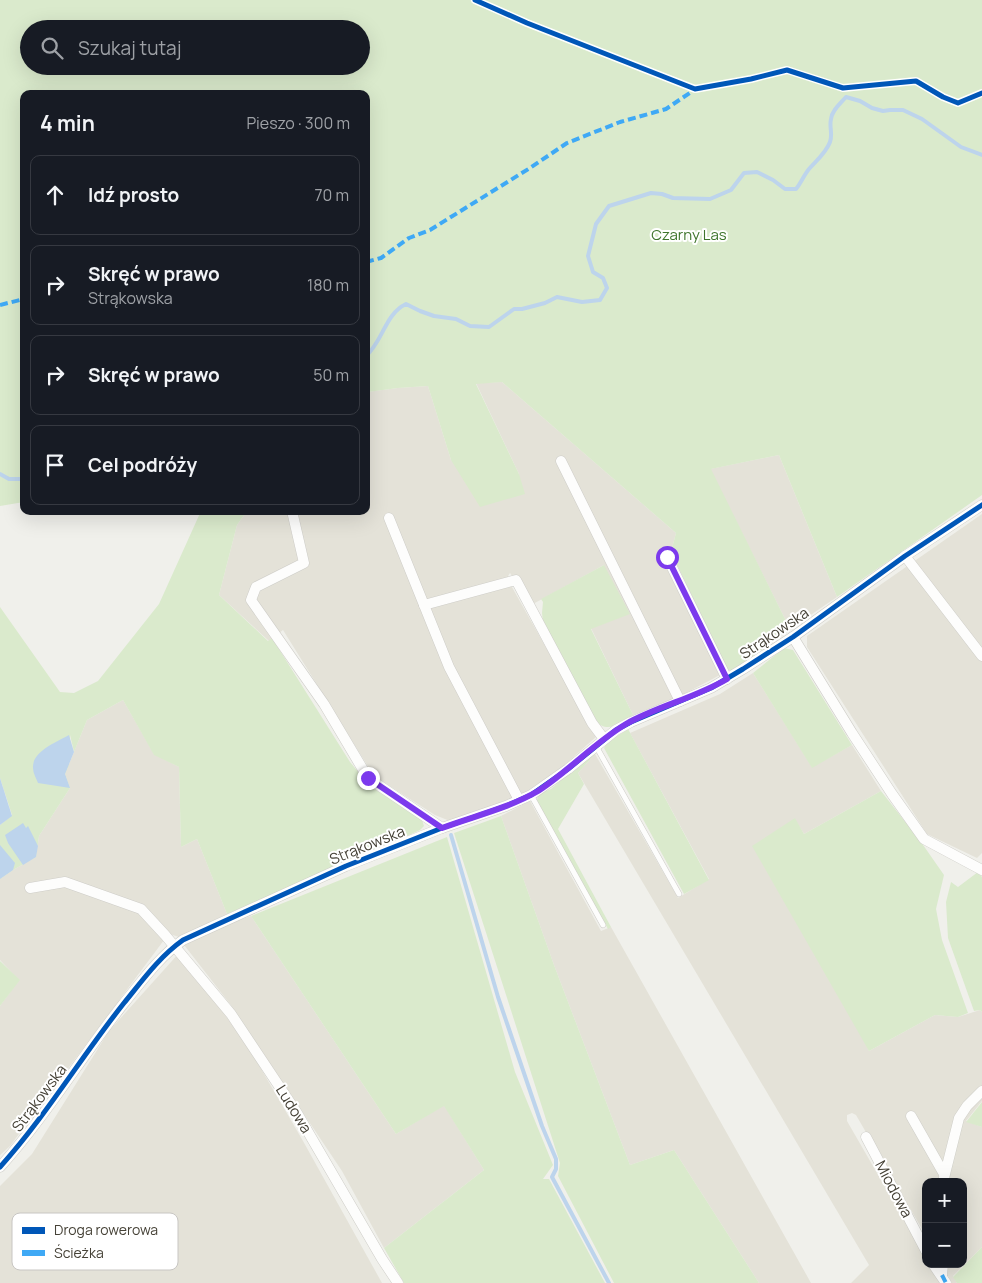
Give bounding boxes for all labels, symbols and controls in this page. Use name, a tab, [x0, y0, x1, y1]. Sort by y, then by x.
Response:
search box	[20, 20, 370, 75]
icon: search	[38, 34, 66, 62]
text: Szukaj tutaj	[78, 35, 181, 61]
text: 4 min	[40, 109, 95, 137]
text: Pieszo · 300 m	[246, 112, 350, 134]
icon: ahead	[41, 181, 69, 209]
text: Idź prosto	[88, 182, 179, 208]
text: 70 m	[314, 184, 349, 206]
park label: Czarny Las	[651, 224, 727, 245]
text: Skręć w prawo	[88, 261, 220, 287]
icon: right	[41, 271, 69, 299]
text: 180 m	[307, 274, 349, 296]
text: Strąkowska	[88, 287, 173, 309]
icon: right	[41, 361, 69, 389]
text: Skręć w prawo	[88, 362, 220, 388]
text: 50 m	[313, 364, 349, 386]
icon: arrive	[41, 451, 69, 479]
text: Cel podróży	[88, 452, 197, 478]
route start	[656, 546, 679, 569]
street label: Strąkowska	[735, 602, 813, 664]
route end	[357, 767, 380, 790]
street label: Strąkowska	[326, 820, 408, 870]
street label: Strąkowska	[7, 1060, 71, 1136]
street label: Ludowa	[271, 1081, 317, 1137]
street label: Miodowa	[870, 1157, 918, 1221]
map controls	[922, 1178, 967, 1268]
button: +	[922, 1178, 967, 1223]
legend	[12, 1213, 178, 1270]
text: Droga rowerowa	[54, 1220, 158, 1239]
button: −	[922, 1223, 967, 1268]
text: Ścieżka	[54, 1243, 104, 1262]

